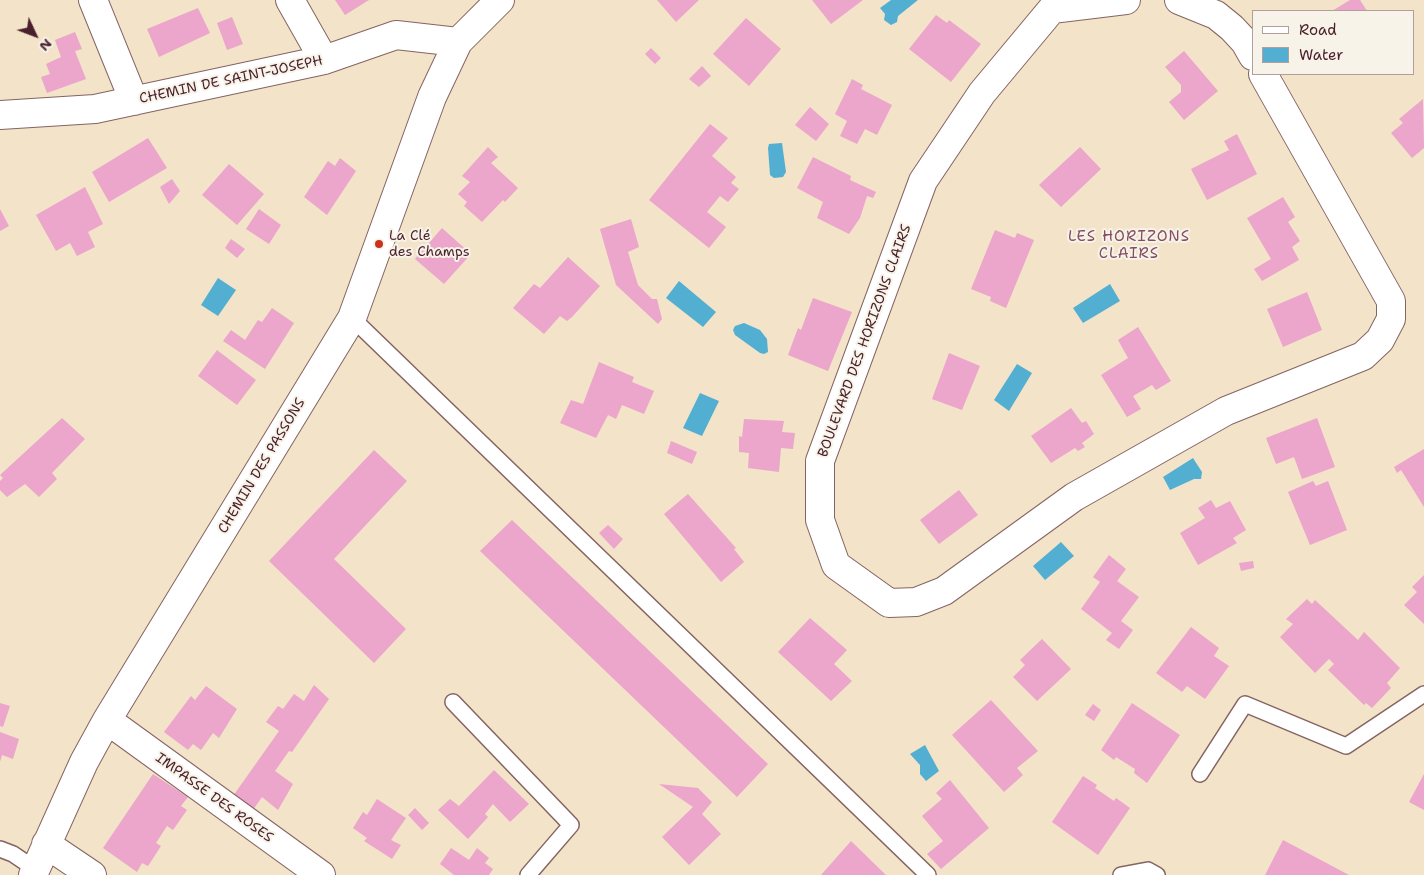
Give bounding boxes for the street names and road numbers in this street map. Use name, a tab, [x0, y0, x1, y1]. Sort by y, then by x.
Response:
street label: CHEMIN DE SAINT-JOSEPH	[138, 52, 324, 108]
street label: BOULEVARD DES HORIZONS CLAIRS	[815, 222, 915, 460]
street label: CHEMIN DES PASSONS	[215, 395, 309, 537]
street label: IMPASSE DES ROSES	[152, 750, 276, 846]

